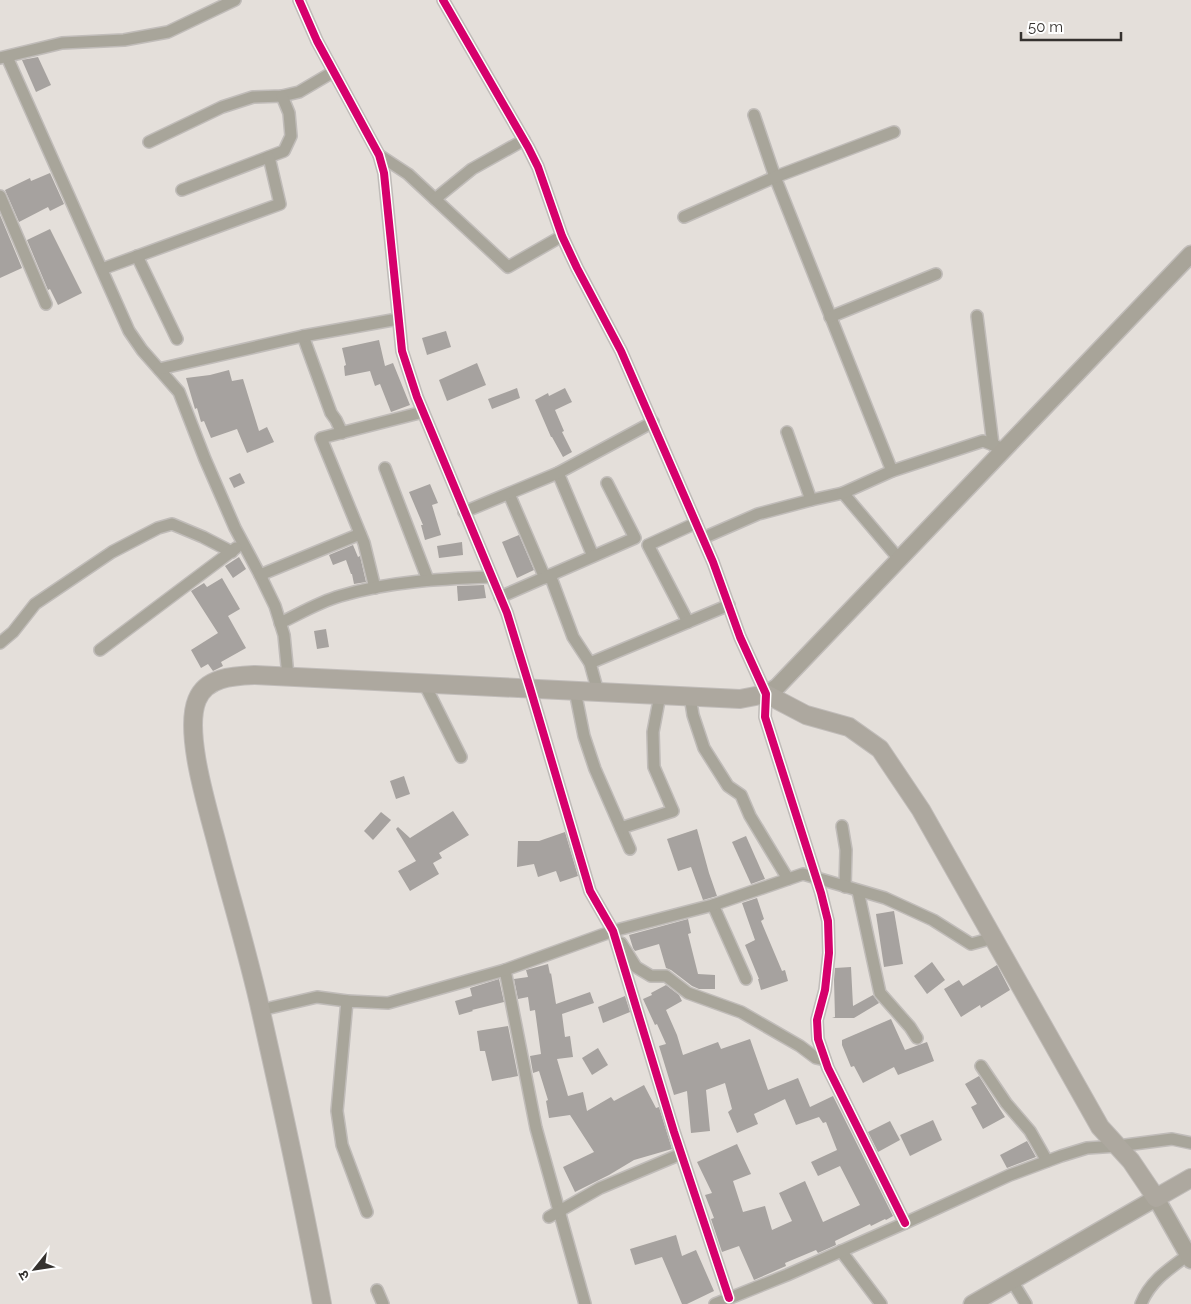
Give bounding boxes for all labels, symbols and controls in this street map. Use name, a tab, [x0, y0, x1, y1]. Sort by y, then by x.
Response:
scale bar	[1021, 10, 1121, 42]
text: 50 m	[1028, 18, 1063, 36]
north arrow	[10, 1244, 60, 1294]
text: उ	[14, 1267, 33, 1283]

